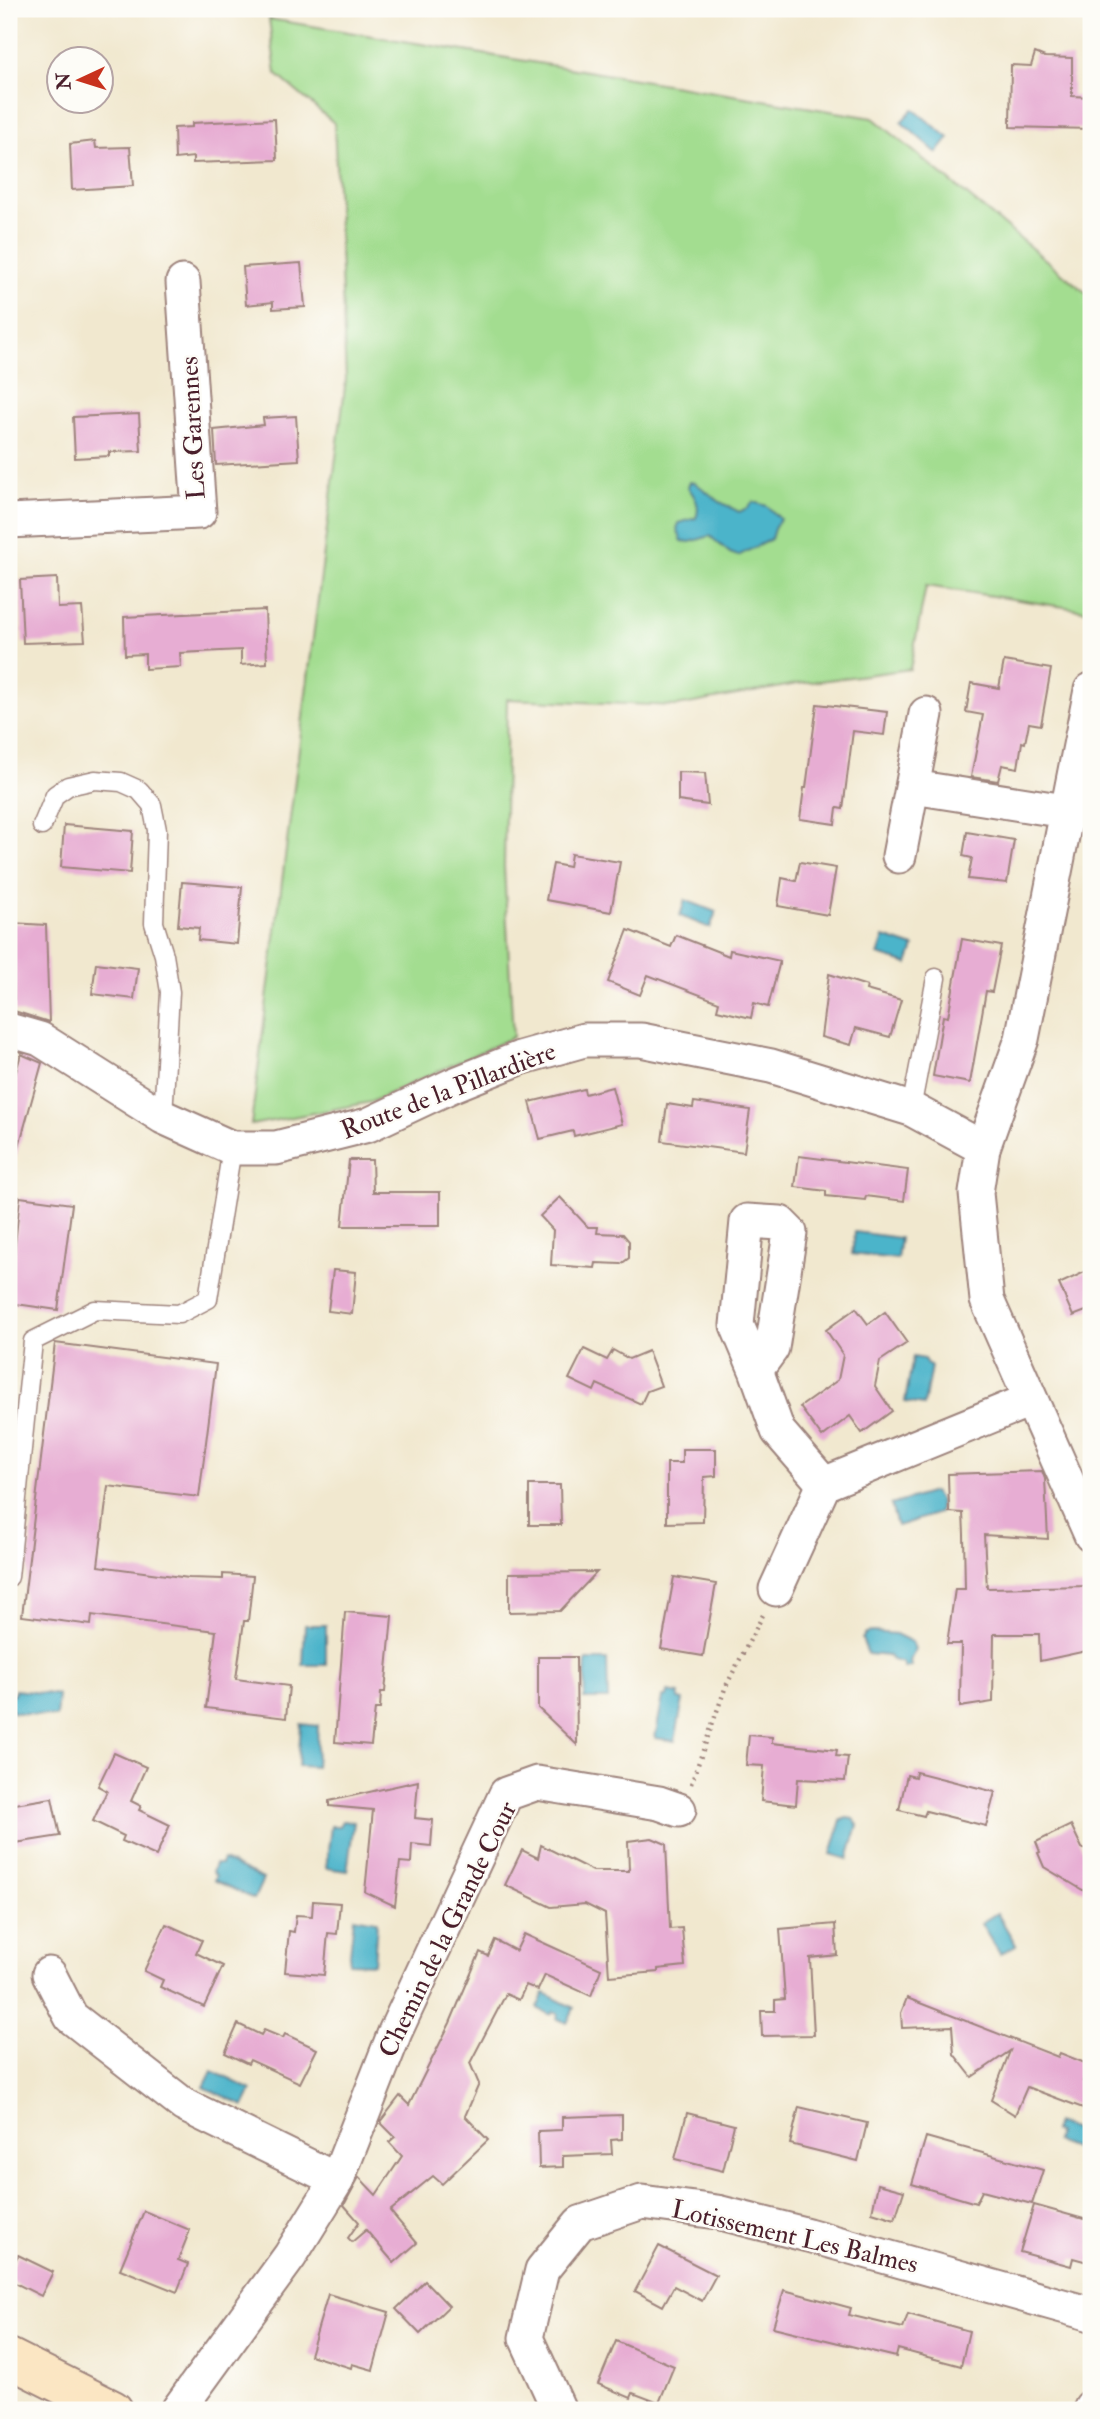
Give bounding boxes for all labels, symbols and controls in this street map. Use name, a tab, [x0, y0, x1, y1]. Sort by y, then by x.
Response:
north arrow	[46, 46, 116, 116]
text: N	[51, 71, 77, 91]
street label: Les Garennes	[173, 355, 213, 501]
street label: Route de la Pillardière	[336, 1035, 560, 1147]
street label: Chemin de la Grande Cour	[372, 1796, 524, 2063]
street label: Lotissement Les Balmes	[668, 2193, 921, 2281]

